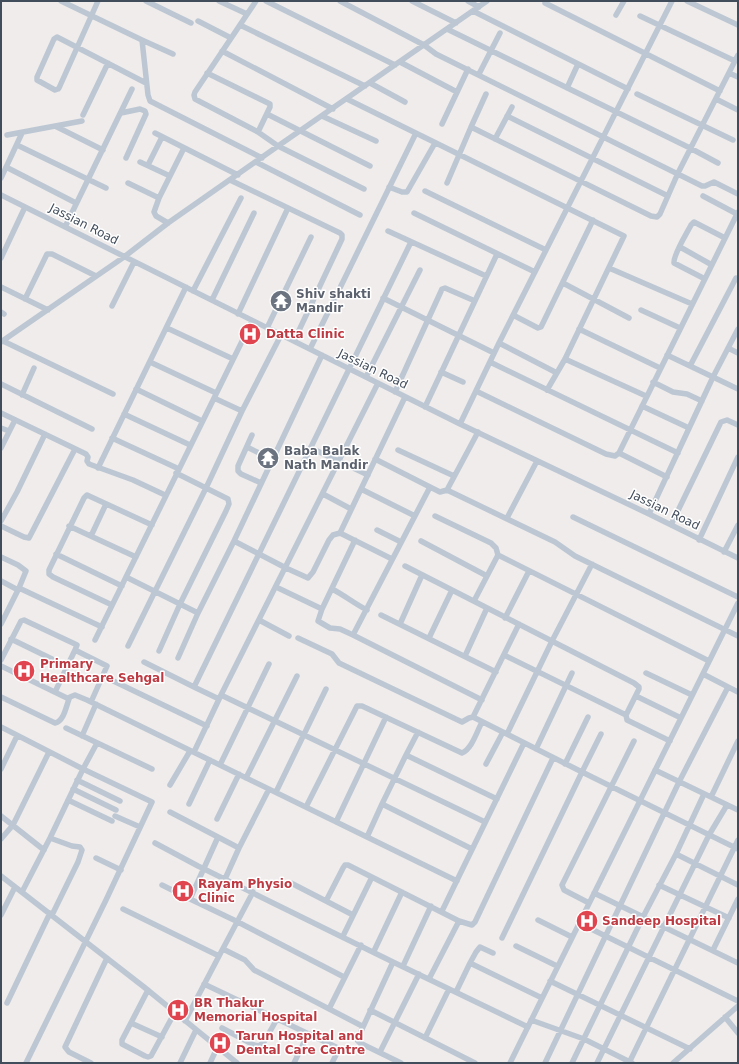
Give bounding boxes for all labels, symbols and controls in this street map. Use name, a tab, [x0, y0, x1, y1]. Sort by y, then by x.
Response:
street label: Jassian Road	[46, 200, 121, 247]
place label: Shiv shakti Mandir	[296, 287, 371, 315]
temple icon: Shiv shakti Mandir	[268, 288, 294, 314]
hospital icon: Datta Clinic	[237, 321, 263, 347]
place label: Datta Clinic	[266, 327, 345, 341]
street label: Jassian Road	[335, 346, 410, 392]
place label: Baba Balak Nath Mandir	[284, 444, 368, 472]
temple icon: Baba Balak Nath Mandir	[255, 445, 281, 471]
street label: Jassian Road	[627, 487, 702, 533]
place label: Primary Healthcare Sehgal	[40, 657, 164, 685]
hospital icon: Primary Healthcare Sehgal	[11, 658, 37, 684]
place label: Rayam Physio Clinic	[198, 877, 292, 905]
hospital icon: Rayam Physio Clinic	[170, 878, 196, 904]
hospital icon: Sandeep Hospital	[574, 908, 600, 934]
place label: Sandeep Hospital	[602, 914, 721, 928]
place label: BR Thakur Memorial Hospital	[194, 996, 317, 1024]
hospital icon: BR Thakur Memorial Hospital	[165, 997, 191, 1023]
place label: Tarun Hospital and Dental Care Centre	[236, 1029, 365, 1057]
hospital icon: Tarun Hospital and Dental Care Centre	[207, 1030, 233, 1056]

